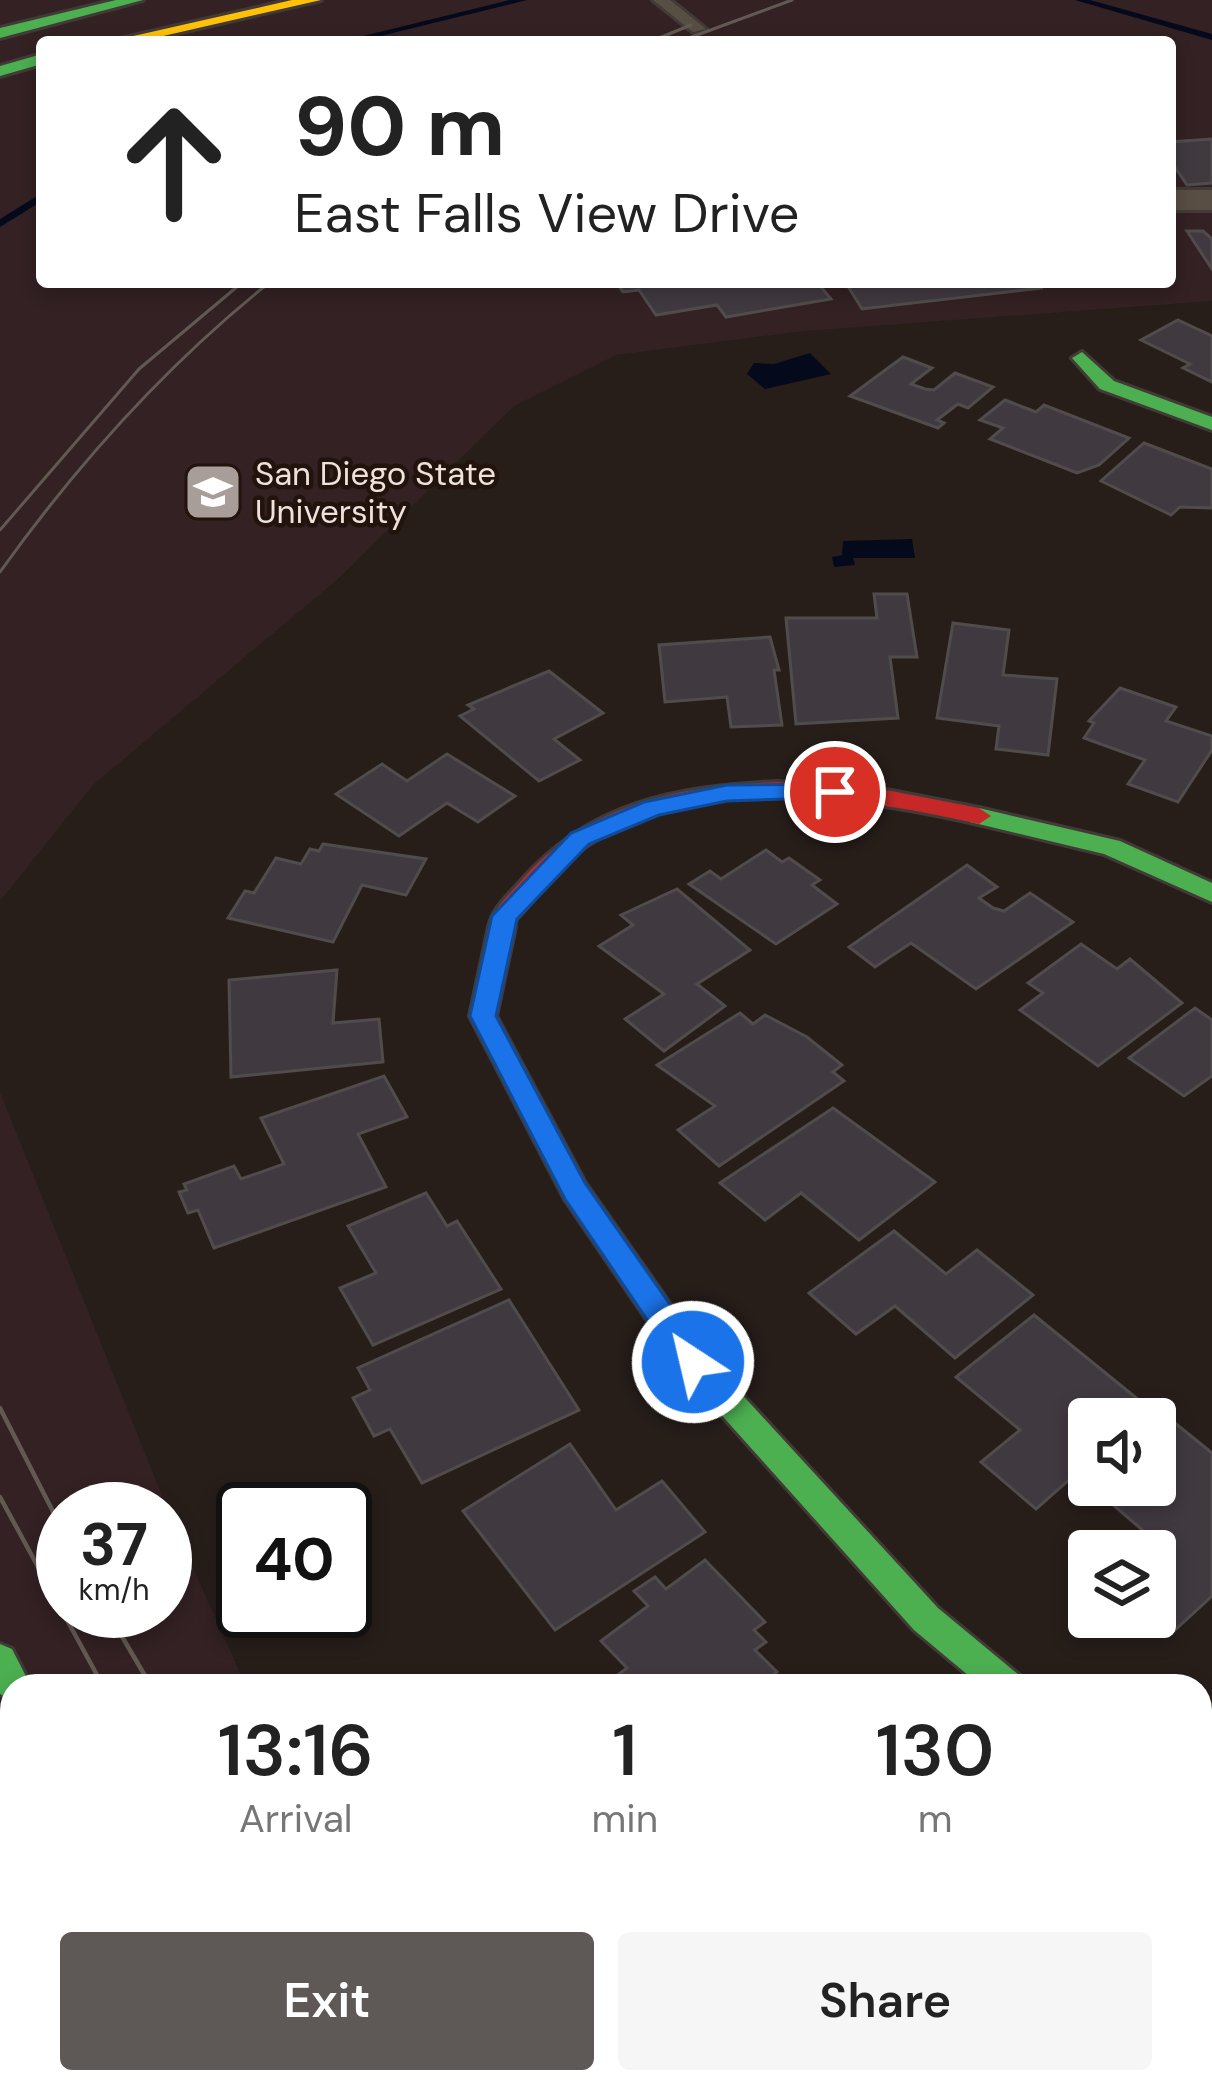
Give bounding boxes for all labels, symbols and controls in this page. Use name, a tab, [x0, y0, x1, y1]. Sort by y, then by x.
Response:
text: 90 m	[294, 72, 505, 181]
icon: ahead	[96, 84, 252, 240]
text: East Falls View Drive	[294, 178, 799, 249]
place label: San Diego State University	[255, 452, 496, 533]
school or university icon: San Diego State University	[182, 461, 244, 523]
pin	[784, 741, 886, 843]
icon: arrive	[802, 759, 868, 825]
position arrow	[630, 1299, 756, 1425]
map controls	[1068, 1398, 1176, 1638]
button: sound	[1068, 1398, 1176, 1506]
speed limit sign: 40	[216, 1482, 372, 1638]
text: 37	[80, 1505, 148, 1584]
button: layers	[1068, 1530, 1176, 1638]
text: km/h	[79, 1570, 149, 1609]
text: 13:16	[218, 1704, 374, 1797]
text: 1	[612, 1704, 637, 1797]
text: 130	[876, 1704, 994, 1797]
text: Arrival	[239, 1793, 353, 1844]
text: min	[592, 1793, 658, 1844]
text: m	[918, 1793, 952, 1844]
button: Exit	[60, 1932, 594, 2070]
button: Share	[618, 1932, 1152, 2070]

